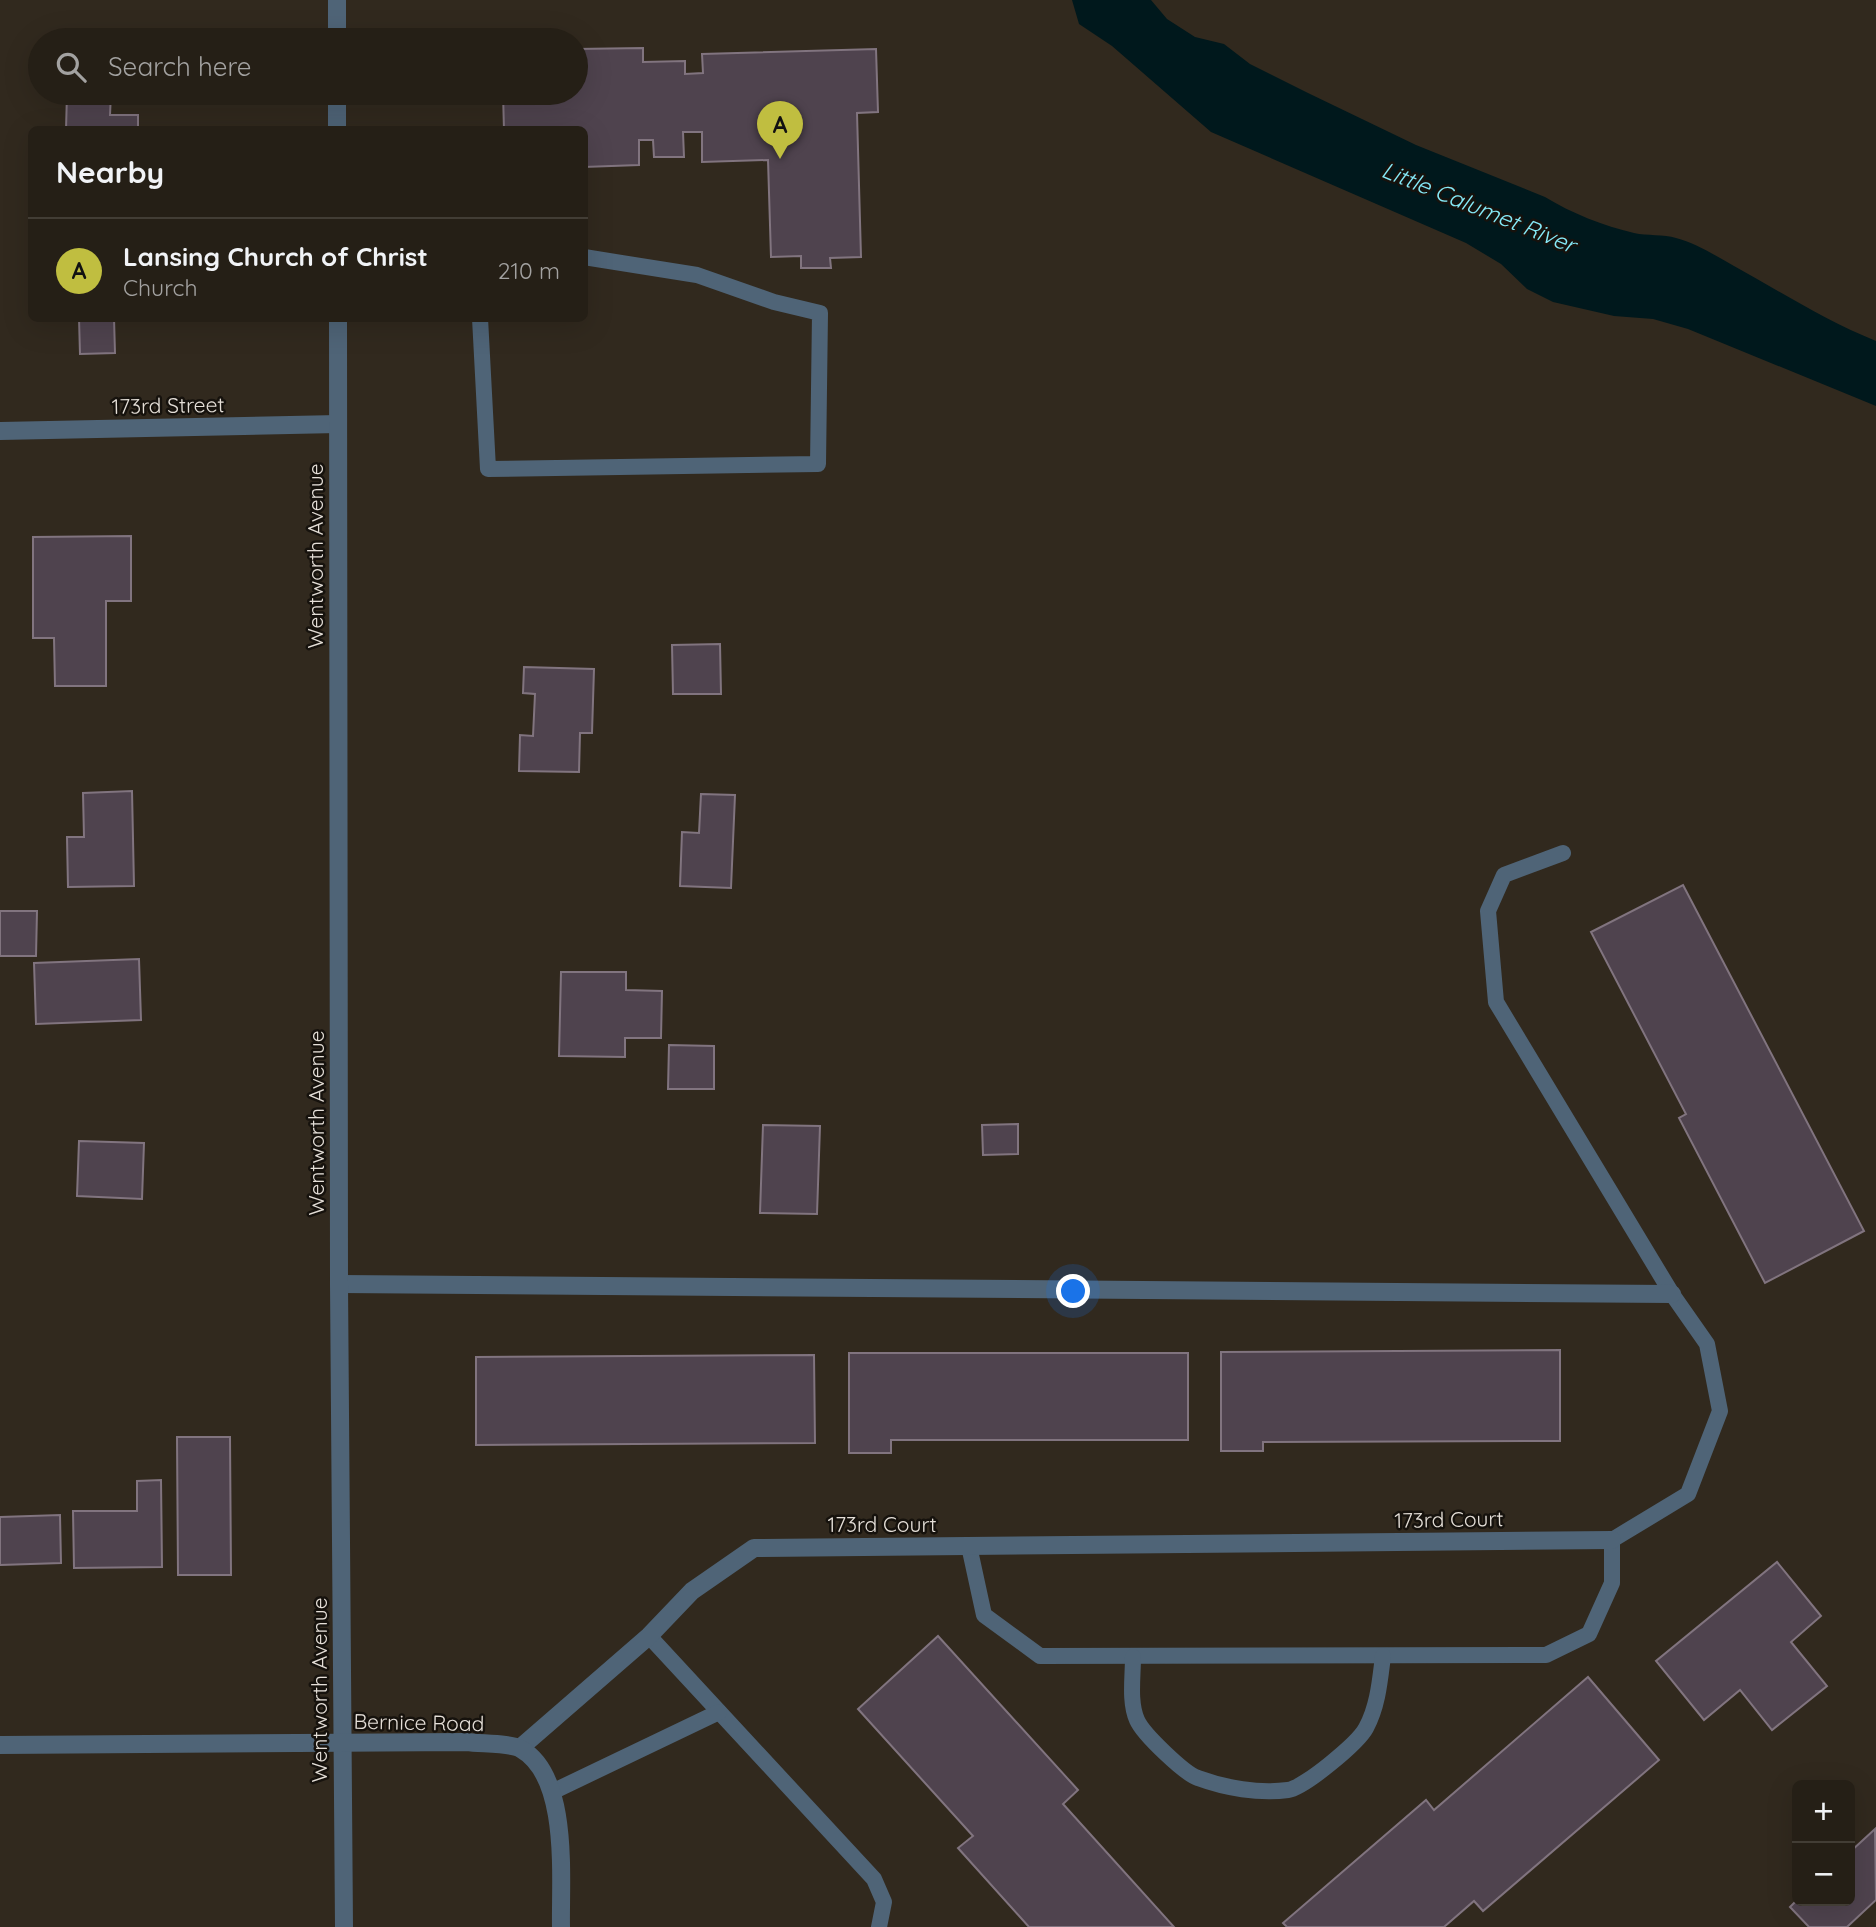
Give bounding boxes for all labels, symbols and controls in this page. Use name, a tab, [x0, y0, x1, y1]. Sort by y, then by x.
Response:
search box	[28, 28, 588, 105]
icon: search	[52, 48, 90, 86]
text: Search here	[108, 50, 252, 83]
pin: A	[757, 101, 803, 159]
text: Nearby	[56, 153, 164, 191]
water label: Little Calumet River	[1378, 155, 1583, 260]
text: Lansing Church of Christ	[123, 240, 428, 273]
text: A	[72, 256, 86, 285]
text: 210 m	[498, 256, 560, 285]
text: Church	[123, 273, 198, 302]
street label: 173rd Street	[111, 391, 225, 419]
street label: Wentworth Avenue	[302, 463, 328, 649]
street label: Wentworth Avenue	[303, 1030, 329, 1216]
your location	[1056, 1274, 1090, 1308]
street label: 173rd Court	[1394, 1505, 1504, 1533]
street label: 173rd Court	[827, 1511, 937, 1537]
street label: Wentworth Avenue	[306, 1597, 332, 1783]
street label: Bernice Road	[353, 1708, 485, 1736]
map controls	[1792, 1780, 1855, 1906]
button: +	[1792, 1780, 1855, 1843]
button: −	[1792, 1843, 1855, 1906]

